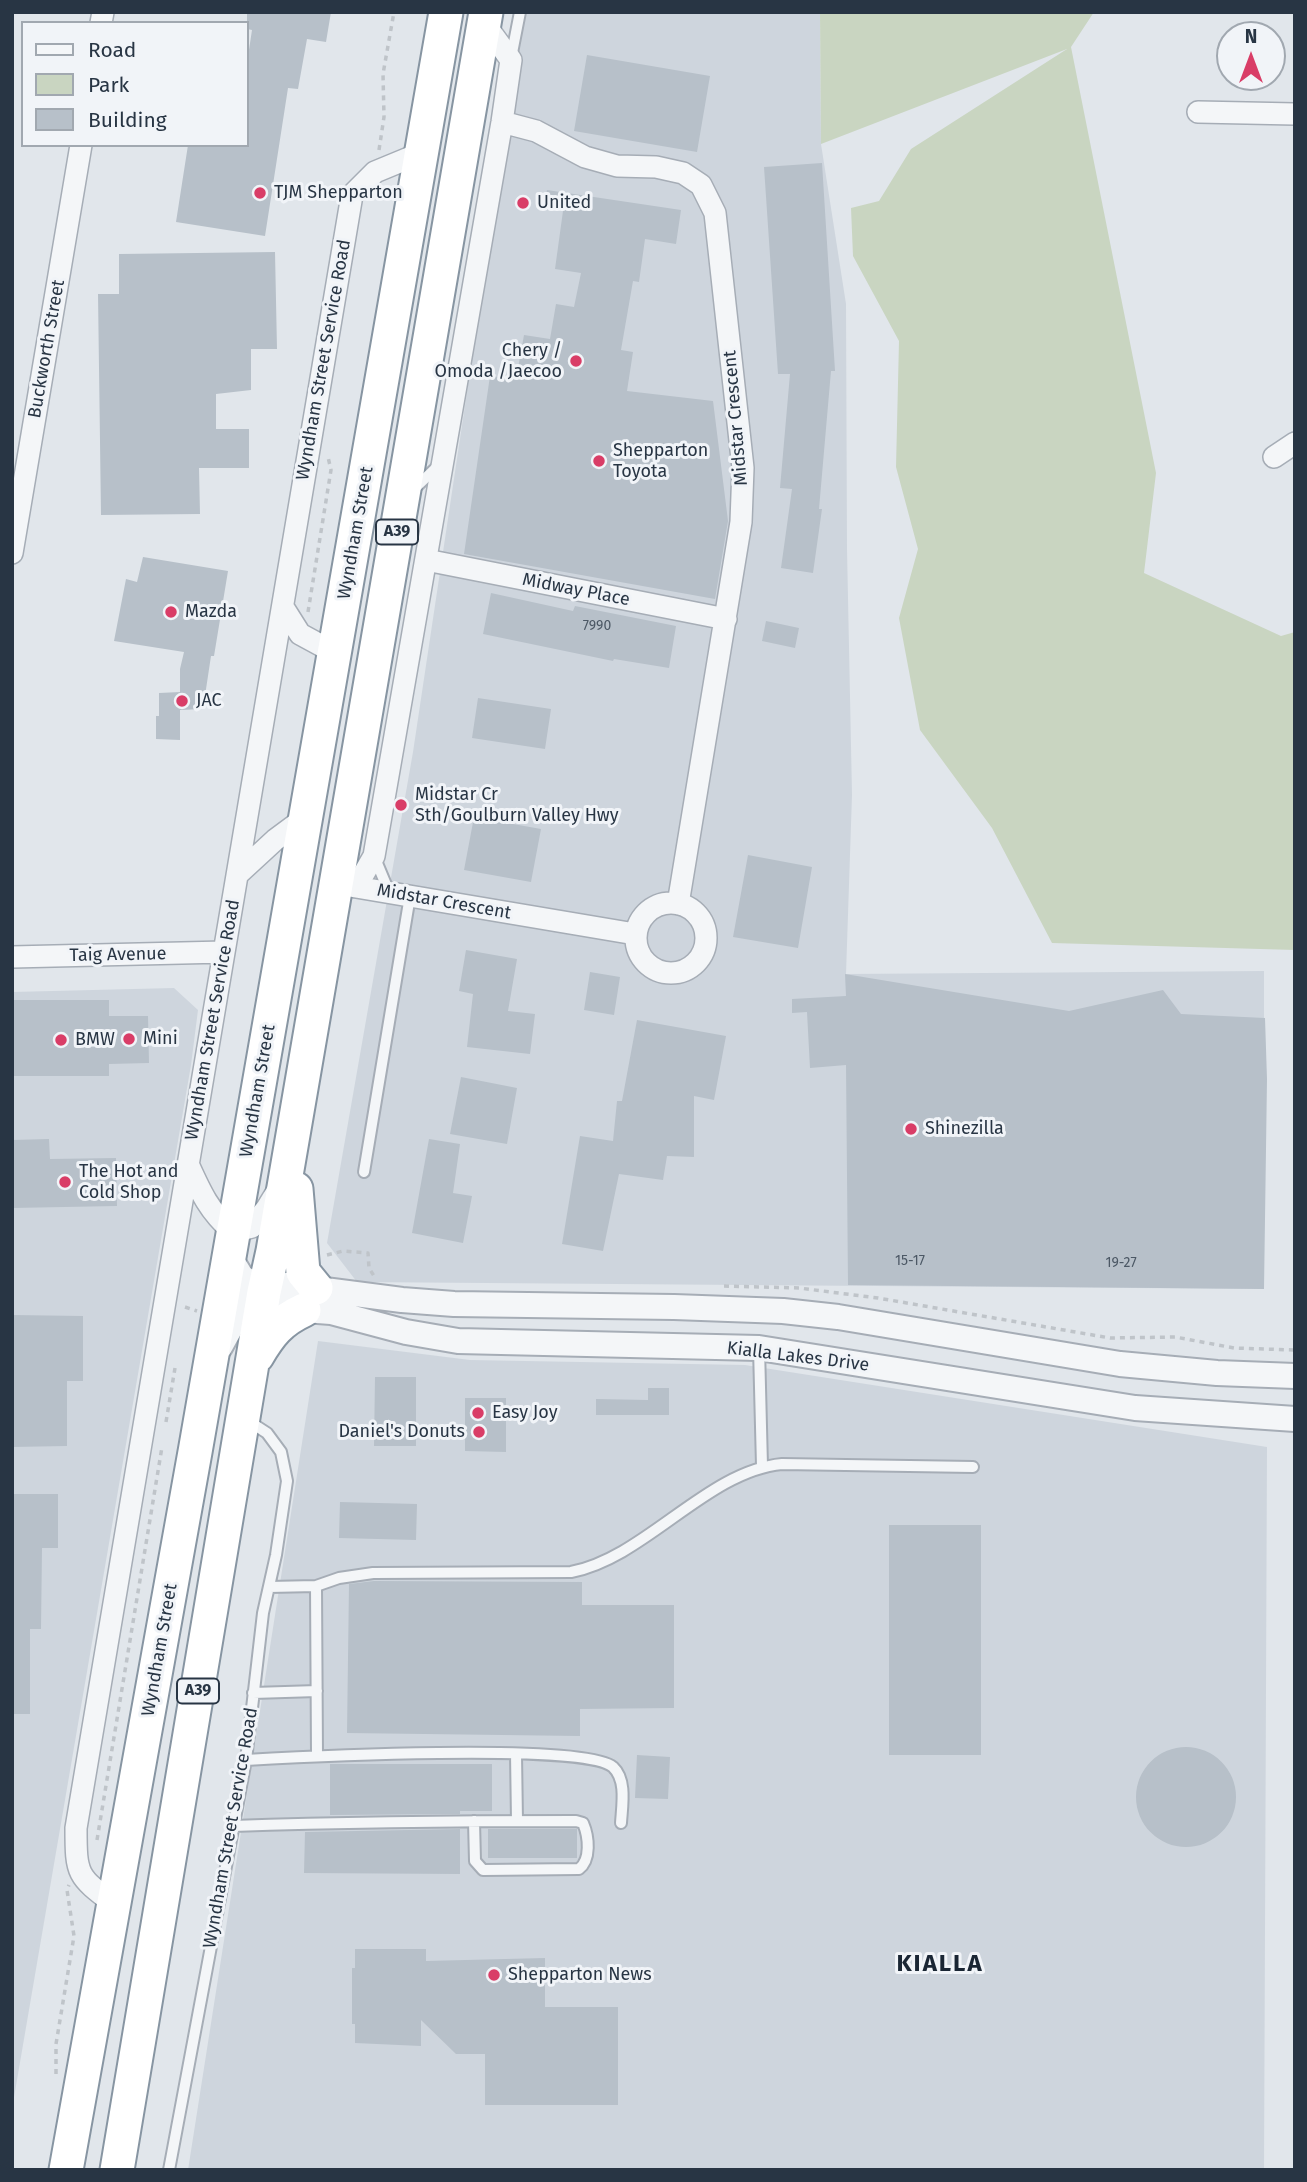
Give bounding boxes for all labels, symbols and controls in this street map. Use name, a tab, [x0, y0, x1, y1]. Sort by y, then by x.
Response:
legend	[21, 21, 248, 147]
north arrow	[1216, 21, 1286, 91]
text: N	[1245, 25, 1257, 48]
text: Road	[88, 37, 136, 63]
text: Park	[88, 72, 129, 98]
text: Building	[88, 107, 167, 133]
place label: TJM Shepparton	[274, 182, 403, 204]
marker: TJM Shepparton	[252, 185, 268, 201]
place label: United	[537, 192, 591, 214]
marker: United	[515, 195, 531, 211]
street label: Wyndham Street Service Road	[292, 238, 356, 482]
street label: Buckworth Street	[24, 278, 70, 420]
place label: Chery / Omoda /Jaecoo	[435, 340, 562, 382]
street label: Midstar Crescent	[719, 349, 753, 487]
marker: Chery / Omoda /Jaecoo	[568, 353, 584, 369]
place label: Shepparton Toyota	[613, 440, 708, 482]
marker: Shepparton Toyota	[591, 453, 607, 469]
street label: Wyndham Street	[334, 465, 378, 601]
road number: A39	[376, 520, 418, 544]
street label: Midway Place	[520, 569, 632, 611]
place label: Mazda	[185, 601, 237, 623]
marker: Mazda	[163, 604, 179, 620]
house number: 7990	[583, 618, 611, 634]
place label: JAC	[196, 690, 222, 712]
marker: JAC	[174, 693, 190, 709]
place label: Midstar Cr Sth/Goulburn Valley Hwy	[415, 784, 619, 826]
marker: Midstar Cr Sth/Goulburn Valley Hwy	[393, 797, 409, 813]
street label: Midstar Crescent	[375, 880, 513, 924]
street label: Wyndham Street Service Road	[181, 898, 245, 1142]
street label: Taig Avenue	[69, 943, 167, 967]
street label: Wyndham Street	[236, 1023, 280, 1159]
place label: Mini	[143, 1028, 178, 1050]
place label: BMW	[75, 1029, 115, 1051]
marker: Mini	[121, 1031, 137, 1047]
marker: BMW	[53, 1032, 69, 1048]
place label: Shinezilla	[925, 1118, 1004, 1140]
marker: Shinezilla	[903, 1121, 919, 1137]
place label: The Hot and Cold Shop	[79, 1161, 179, 1204]
marker: The Hot and Cold Shop	[57, 1174, 73, 1190]
house number: 15-17	[895, 1253, 925, 1269]
house number: 19-27	[1105, 1255, 1137, 1271]
street label: Kialla Lakes Drive	[726, 1338, 870, 1376]
place label: Easy Joy	[492, 1402, 558, 1424]
marker: Easy Joy	[470, 1405, 486, 1421]
place label: Daniel's Donuts	[338, 1421, 465, 1443]
marker: Daniel's Donuts	[471, 1424, 487, 1440]
street label: Wyndham Street	[138, 1582, 182, 1718]
road number: A39	[177, 1679, 219, 1704]
street label: Wyndham Street Service Road	[199, 1706, 263, 1950]
district label: KIALLA	[897, 1950, 983, 1978]
place label: Shepparton News	[508, 1964, 652, 1986]
marker: Shepparton News	[486, 1967, 502, 1983]

